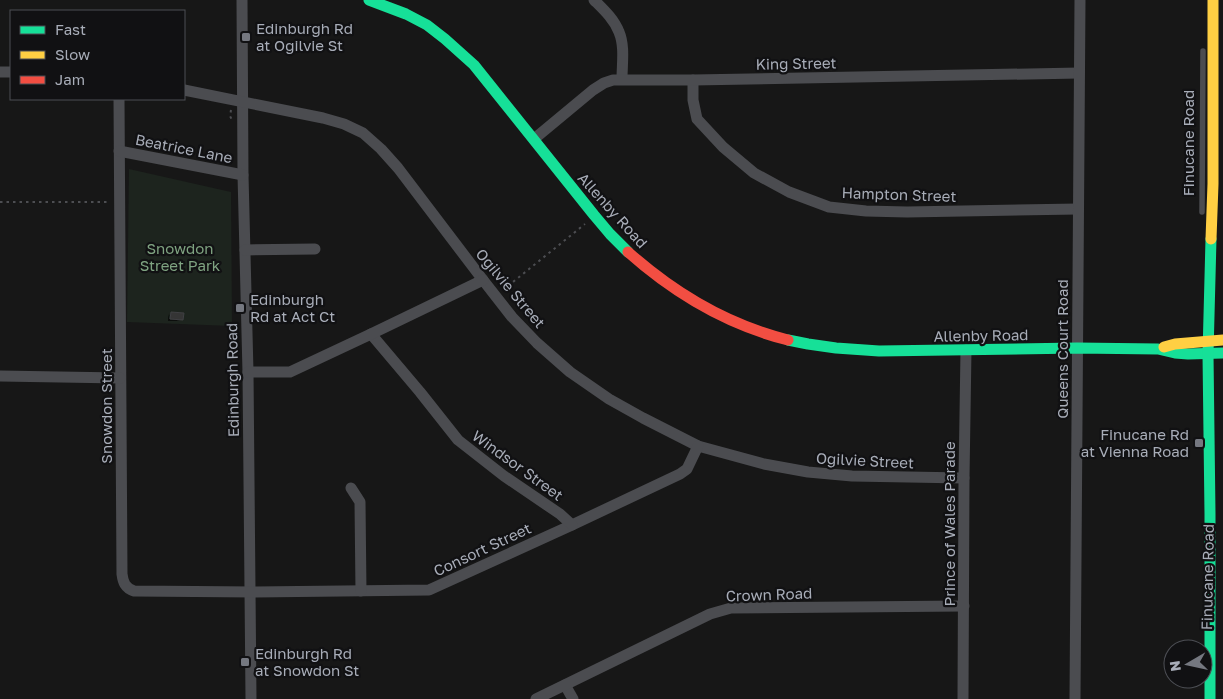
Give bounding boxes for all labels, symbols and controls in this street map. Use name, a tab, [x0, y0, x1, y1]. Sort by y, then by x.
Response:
legend	[10, 10, 185, 100]
place label: Edinburgh Rd at Ogilvie St	[256, 19, 353, 54]
text: Fast	[55, 20, 86, 38]
marker: Edinburgh Rd at Ogilvie St	[240, 31, 252, 43]
text: Slow	[55, 45, 90, 63]
street label: King Street	[755, 53, 837, 73]
text: Jam	[55, 70, 85, 88]
street label: Finucane Road	[1179, 90, 1197, 196]
street label: Beatrice Lane	[134, 130, 234, 166]
street label: Allenby Road	[575, 169, 651, 251]
street label: Hampton Street	[841, 183, 957, 205]
park label: Snowdon Street Park	[140, 239, 221, 274]
street label: Ogilvie Street	[473, 245, 549, 331]
street label: Queens Court Road	[1053, 279, 1071, 419]
place label: Edinburgh Rd at Act Ct	[250, 290, 335, 325]
marker: Edinburgh Rd at Act Ct	[234, 302, 246, 314]
street label: Edinburgh Road	[222, 323, 242, 437]
street label: Allenby Road	[933, 325, 1029, 345]
street label: Snowdon Street	[97, 348, 115, 464]
place label: Finucane Rd at Vienna Road	[1081, 425, 1189, 460]
street label: Windsor Street	[469, 426, 567, 504]
marker: Finucane Rd at Vienna Road	[1193, 437, 1205, 449]
street label: Prince of Wales Parade	[940, 441, 958, 607]
street label: Ogilvie Street	[816, 448, 914, 472]
street label: Consort Street	[430, 519, 534, 579]
street label: Finucane Road	[1197, 524, 1217, 630]
street label: Crown Road	[725, 583, 813, 605]
north arrow	[1163, 639, 1213, 689]
place label: Edinburgh Rd at Snowdon St	[255, 644, 359, 679]
marker: Edinburgh Rd at Snowdon St	[239, 656, 251, 668]
text: N	[1165, 660, 1184, 673]

